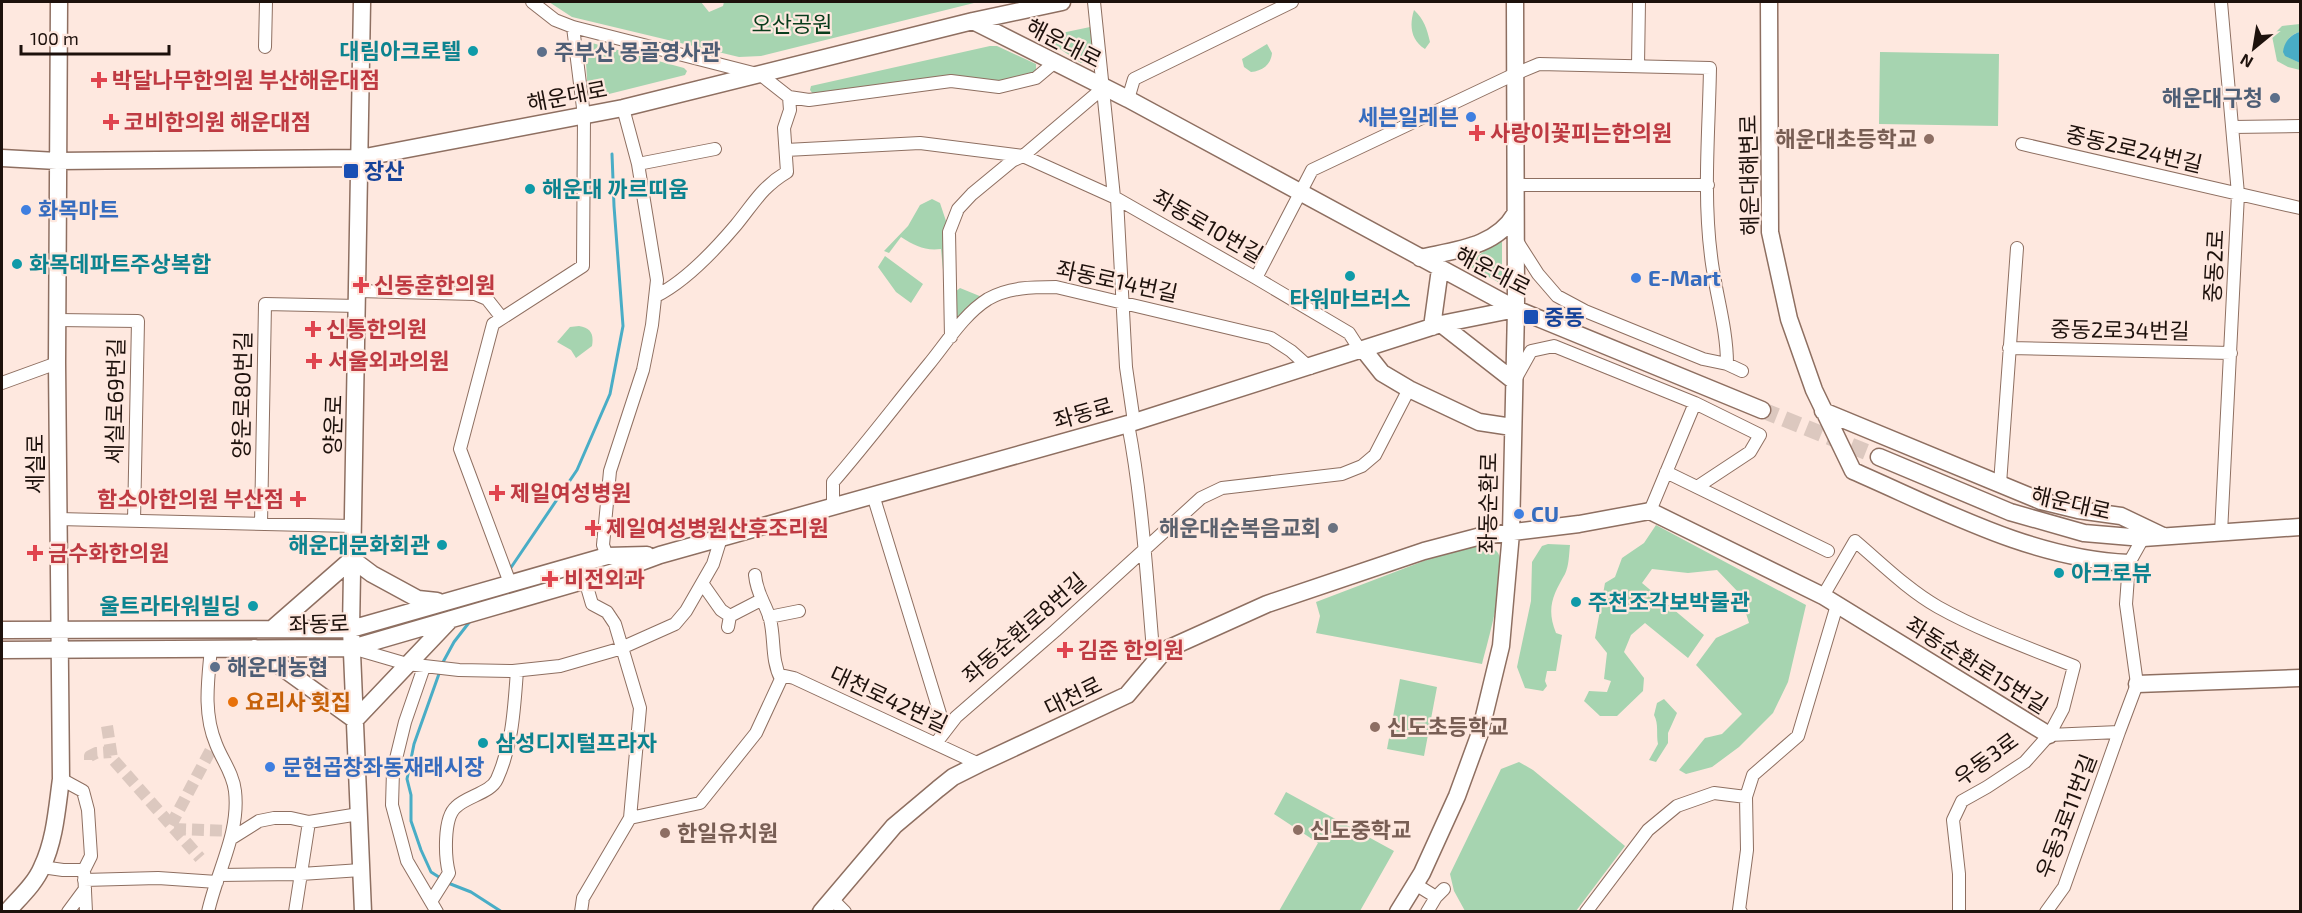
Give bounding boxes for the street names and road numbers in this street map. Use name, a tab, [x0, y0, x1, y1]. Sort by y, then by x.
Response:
street label: 해운대로	[1022, 12, 1106, 72]
street label: 해운대로	[525, 75, 609, 116]
street label: 해운대해변로	[1734, 114, 1762, 236]
street label: 중동2로24번길	[2063, 120, 2205, 176]
street label: 좌동로10번길	[1149, 183, 1268, 267]
street label: 중동2로	[2198, 229, 2228, 303]
street label: 해운대로	[1451, 240, 1535, 300]
street label: 좌동로14번길	[1054, 254, 1180, 306]
street label: 중동2로34번길	[2050, 315, 2190, 343]
street label: 양운로80번길	[227, 331, 255, 459]
street label: 세실로69번길	[100, 338, 128, 464]
street label: 좌동로	[1050, 391, 1115, 433]
street label: 양운로	[318, 394, 346, 456]
street label: 세실로	[21, 434, 47, 494]
street label: 좌동순환로	[1473, 452, 1501, 554]
street label: 해운대로	[2029, 480, 2114, 524]
street label: 좌동순환로8번길	[956, 567, 1090, 688]
street label: 좌동로	[288, 609, 350, 637]
street label: 좌동순환로15번길	[1902, 610, 2053, 718]
street label: 대천로42번길	[826, 659, 953, 737]
street label: 대천로	[1040, 670, 1106, 720]
street label: 우동3로	[1948, 726, 2023, 790]
street label: 우동3로11번길	[2029, 750, 2101, 881]

